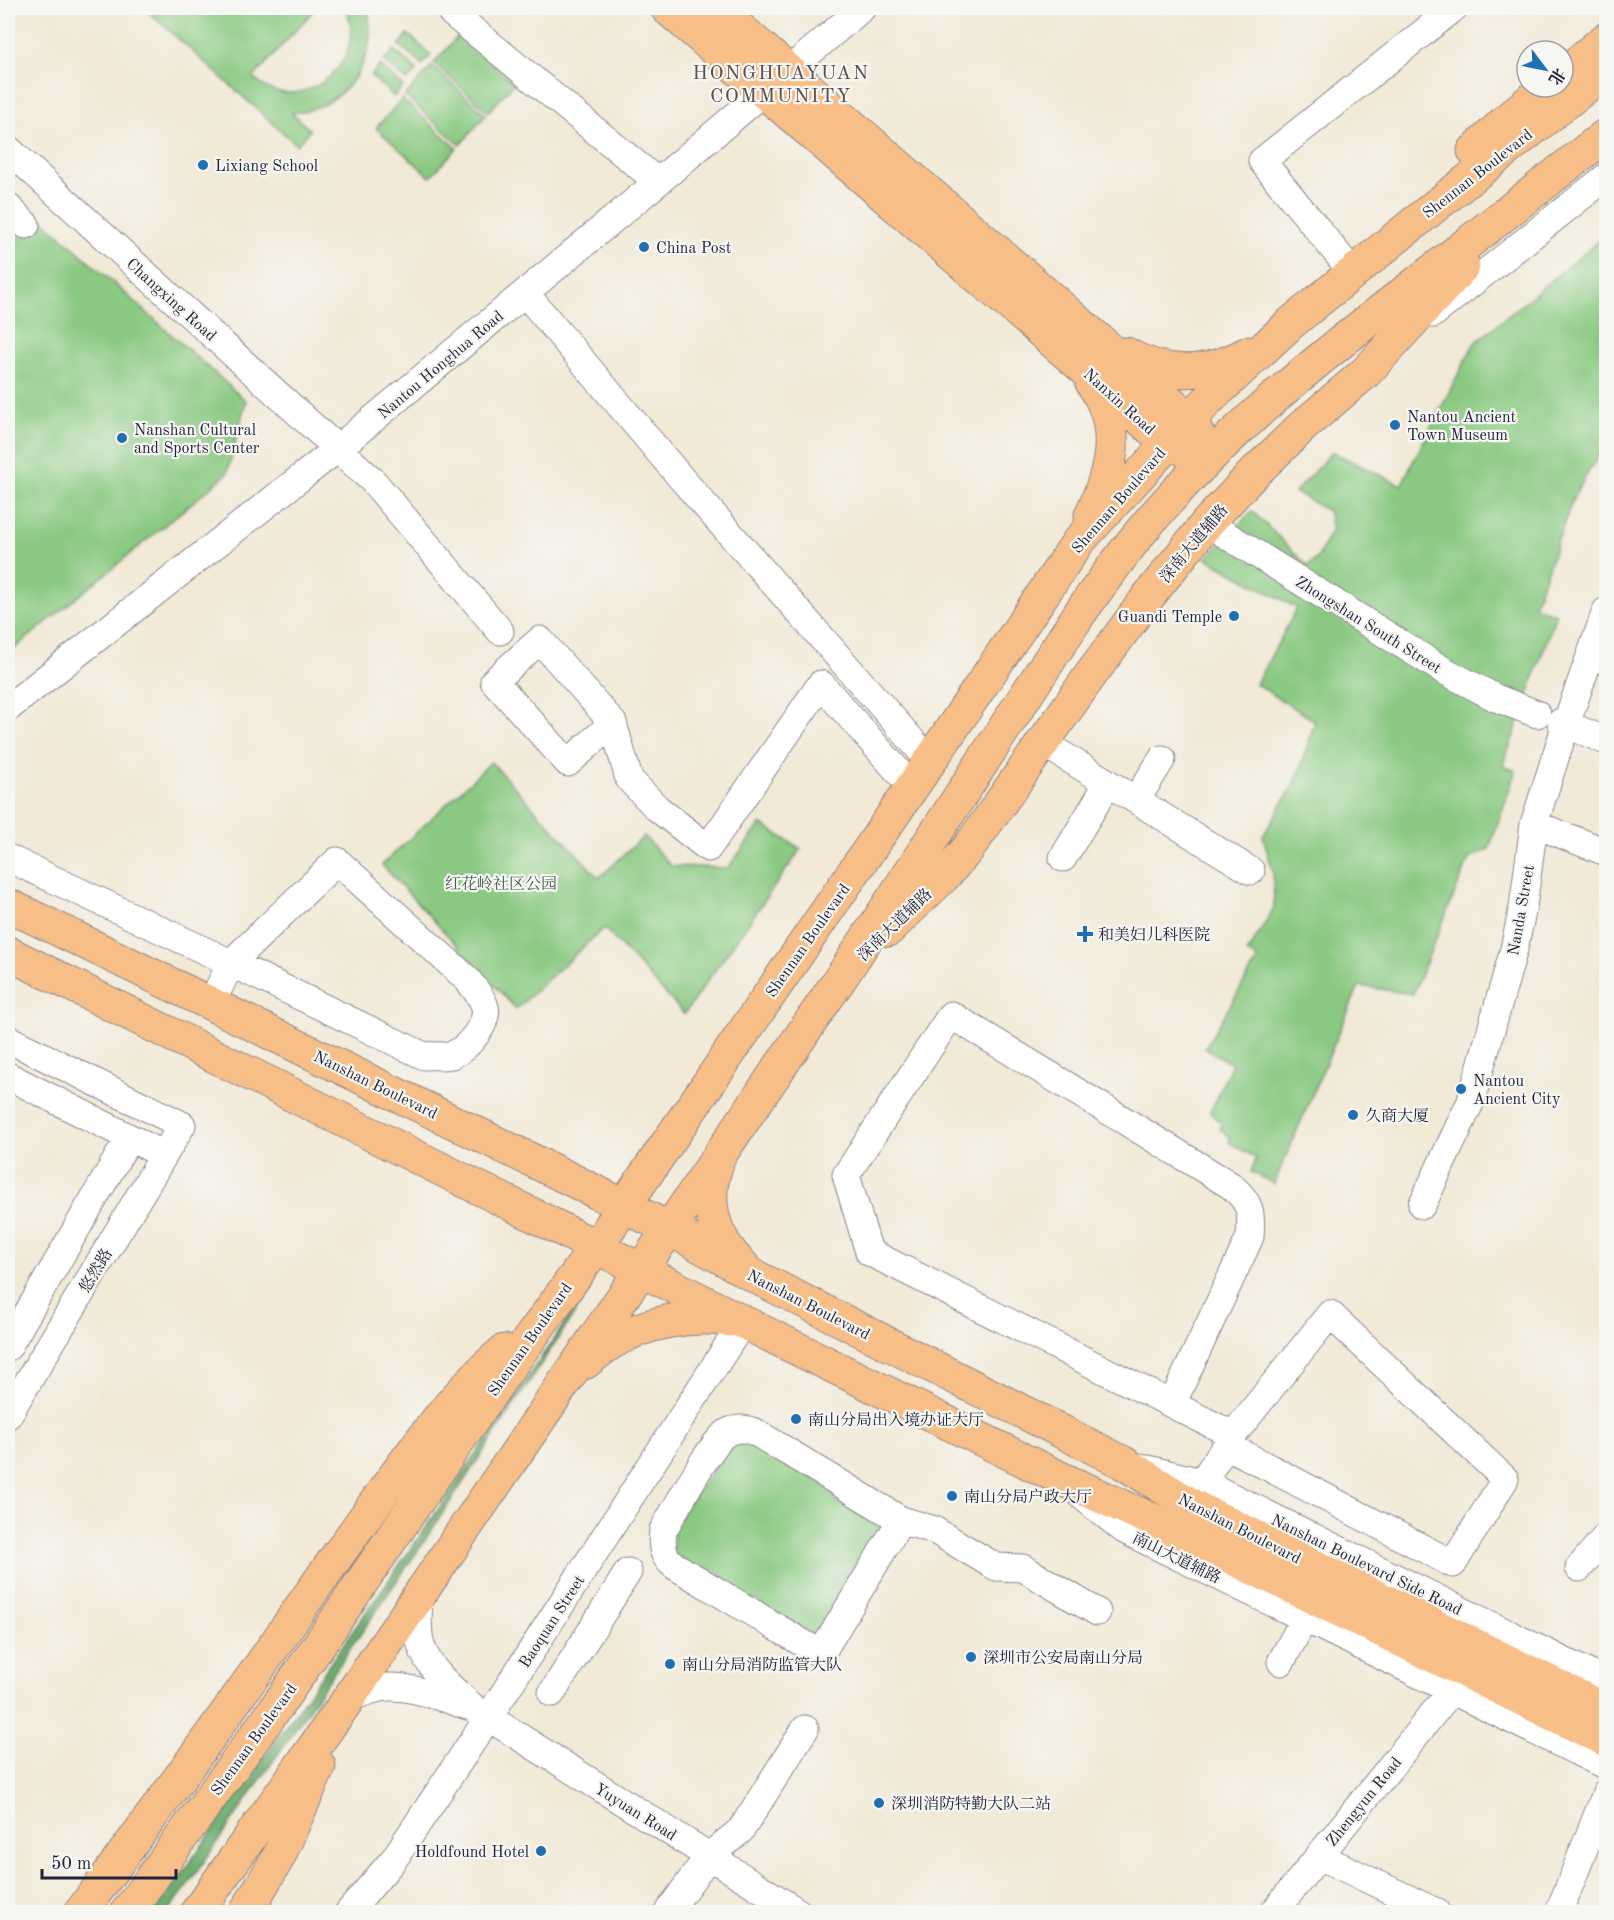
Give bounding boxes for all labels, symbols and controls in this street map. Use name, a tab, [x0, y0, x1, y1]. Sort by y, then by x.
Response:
north arrow	[1515, 39, 1575, 99]
district label: HONGHUAYUAN COMMUNITY	[692, 64, 870, 107]
text: 北	[1545, 65, 1569, 88]
street label: Shennan Boulevard	[1420, 127, 1536, 222]
marker: Lixiang School	[196, 158, 210, 172]
place label: Lixiang School	[215, 159, 318, 175]
marker: China Post	[637, 240, 651, 254]
place label: China Post	[656, 241, 732, 257]
street label: Changxing Road	[123, 256, 219, 345]
street label: Nantou Honghua Road	[375, 308, 507, 423]
street label: Nanxin Road	[1080, 366, 1158, 439]
place label: Nantou Ancient Town Museum	[1407, 410, 1517, 444]
marker: Nantou Ancient Town Museum	[1388, 418, 1402, 432]
place label: Nanshan Cultural and Sports Center	[134, 423, 260, 457]
marker: Nanshan Cultural and Sports Center	[115, 431, 129, 445]
street label: Shennan Boulevard	[1069, 445, 1170, 557]
street label: 深南大道辅路	[1156, 501, 1232, 586]
street label: Zhongshan South Street	[1292, 574, 1444, 677]
marker: Guandi Temple	[1227, 609, 1241, 623]
place label: Guandi Temple	[1118, 610, 1222, 626]
street label: Nanda Street	[1506, 863, 1538, 957]
park label: 红花岭社区公园	[445, 875, 557, 893]
street label: Shennan Boulevard	[764, 882, 854, 1001]
street label: 深南大道辅路	[854, 885, 935, 965]
marker: 和美妇儿科医院	[1076, 925, 1094, 943]
place label: 和美妇儿科医院	[1098, 926, 1210, 944]
street label: Nanshan Boulevard	[311, 1049, 440, 1123]
place label: Nantou Ancient City	[1473, 1074, 1561, 1108]
marker: Nantou Ancient City	[1454, 1082, 1468, 1096]
place label: 久商大厦	[1365, 1107, 1429, 1125]
marker: 久商大厦	[1346, 1108, 1360, 1122]
street label: 悠然路	[76, 1245, 116, 1296]
street label: Nanshan Boulevard	[744, 1268, 872, 1344]
street label: Shennan Boulevard	[486, 1281, 576, 1400]
place label: 南山分局出入境办证大厅	[808, 1411, 984, 1429]
marker: 南山分局出入境办证大厅	[789, 1412, 803, 1426]
place label: 南山分局户政大厅	[964, 1488, 1092, 1506]
marker: 南山分局户政大厅	[945, 1489, 959, 1503]
street label: Nanshan Boulevard	[1175, 1492, 1303, 1568]
street label: Nanshan Boulevard Side Road	[1268, 1513, 1464, 1619]
street label: 南山大道辅路	[1129, 1529, 1224, 1587]
street label: Baoquan Street	[517, 1573, 589, 1671]
place label: 深圳市公安局南山分局	[983, 1649, 1143, 1667]
marker: 深圳市公安局南山分局	[964, 1650, 978, 1664]
place label: 南山分局消防监管大队	[682, 1656, 842, 1674]
marker: 南山分局消防监管大队	[663, 1657, 677, 1671]
street label: Shennan Boulevard	[209, 1681, 301, 1799]
street label: Zhengyun Road	[1324, 1755, 1405, 1850]
street label: Yuyuan Road	[591, 1781, 679, 1844]
place label: 深圳消防特勤大队二站	[891, 1795, 1051, 1813]
marker: 深圳消防特勤大队二站	[872, 1796, 886, 1810]
scale bar	[42, 1842, 176, 1880]
marker: Holdfound Hotel	[534, 1844, 548, 1858]
place label: Holdfound Hotel	[415, 1845, 529, 1861]
text: 50 m	[51, 1855, 91, 1873]

